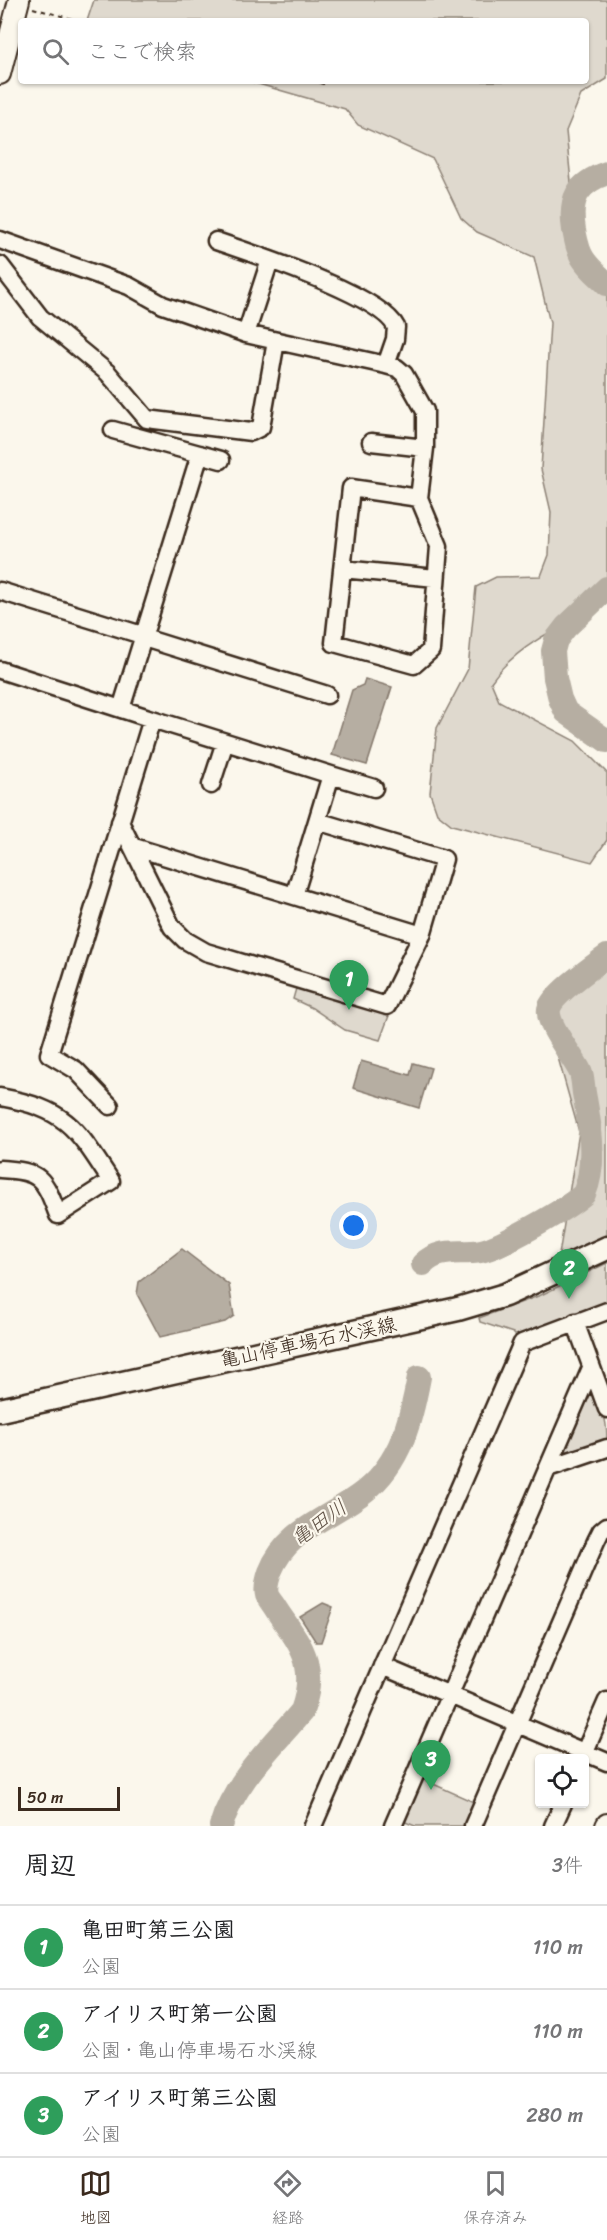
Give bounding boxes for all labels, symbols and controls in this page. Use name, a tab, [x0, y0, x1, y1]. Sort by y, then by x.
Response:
search box	[18, 18, 589, 84]
text: ここで検索	[87, 32, 197, 71]
icon: search	[39, 35, 72, 68]
pin: 1	[330, 960, 368, 1010]
your location	[339, 1211, 368, 1240]
pin: 2	[550, 1250, 588, 1299]
street label: 亀山停車場石水渓線	[216, 1307, 400, 1378]
water label: 亀田川	[282, 1489, 356, 1557]
pin: 3	[412, 1740, 450, 1790]
map controls	[535, 1754, 589, 1808]
button: locate	[535, 1754, 589, 1808]
text: 50 m	[27, 1783, 63, 1812]
scale bar	[18, 1784, 120, 1812]
text: 周辺	[24, 1842, 76, 1888]
text: 3件	[552, 1848, 583, 1883]
text: 亀田町第三公園	[81, 1910, 235, 1949]
text: 1	[39, 1930, 48, 1965]
text: 110 m	[533, 1930, 583, 1965]
text: 公園	[81, 1949, 121, 1984]
text: アイリス町第一公園	[81, 1994, 278, 2033]
text: 2	[38, 2014, 49, 2049]
text: 110 m	[533, 2014, 583, 2049]
text: 公園 · 亀山停車場石水渓線	[81, 2033, 317, 2068]
text: アイリス町第三公園	[81, 2078, 278, 2117]
text: 3	[38, 2098, 49, 2133]
text: 280 m	[526, 2098, 583, 2133]
text: 公園	[81, 2117, 121, 2152]
tab: 地図	[79, 2167, 112, 2232]
tab: 経路	[271, 2167, 304, 2232]
tab: 保存済み	[463, 2167, 527, 2232]

